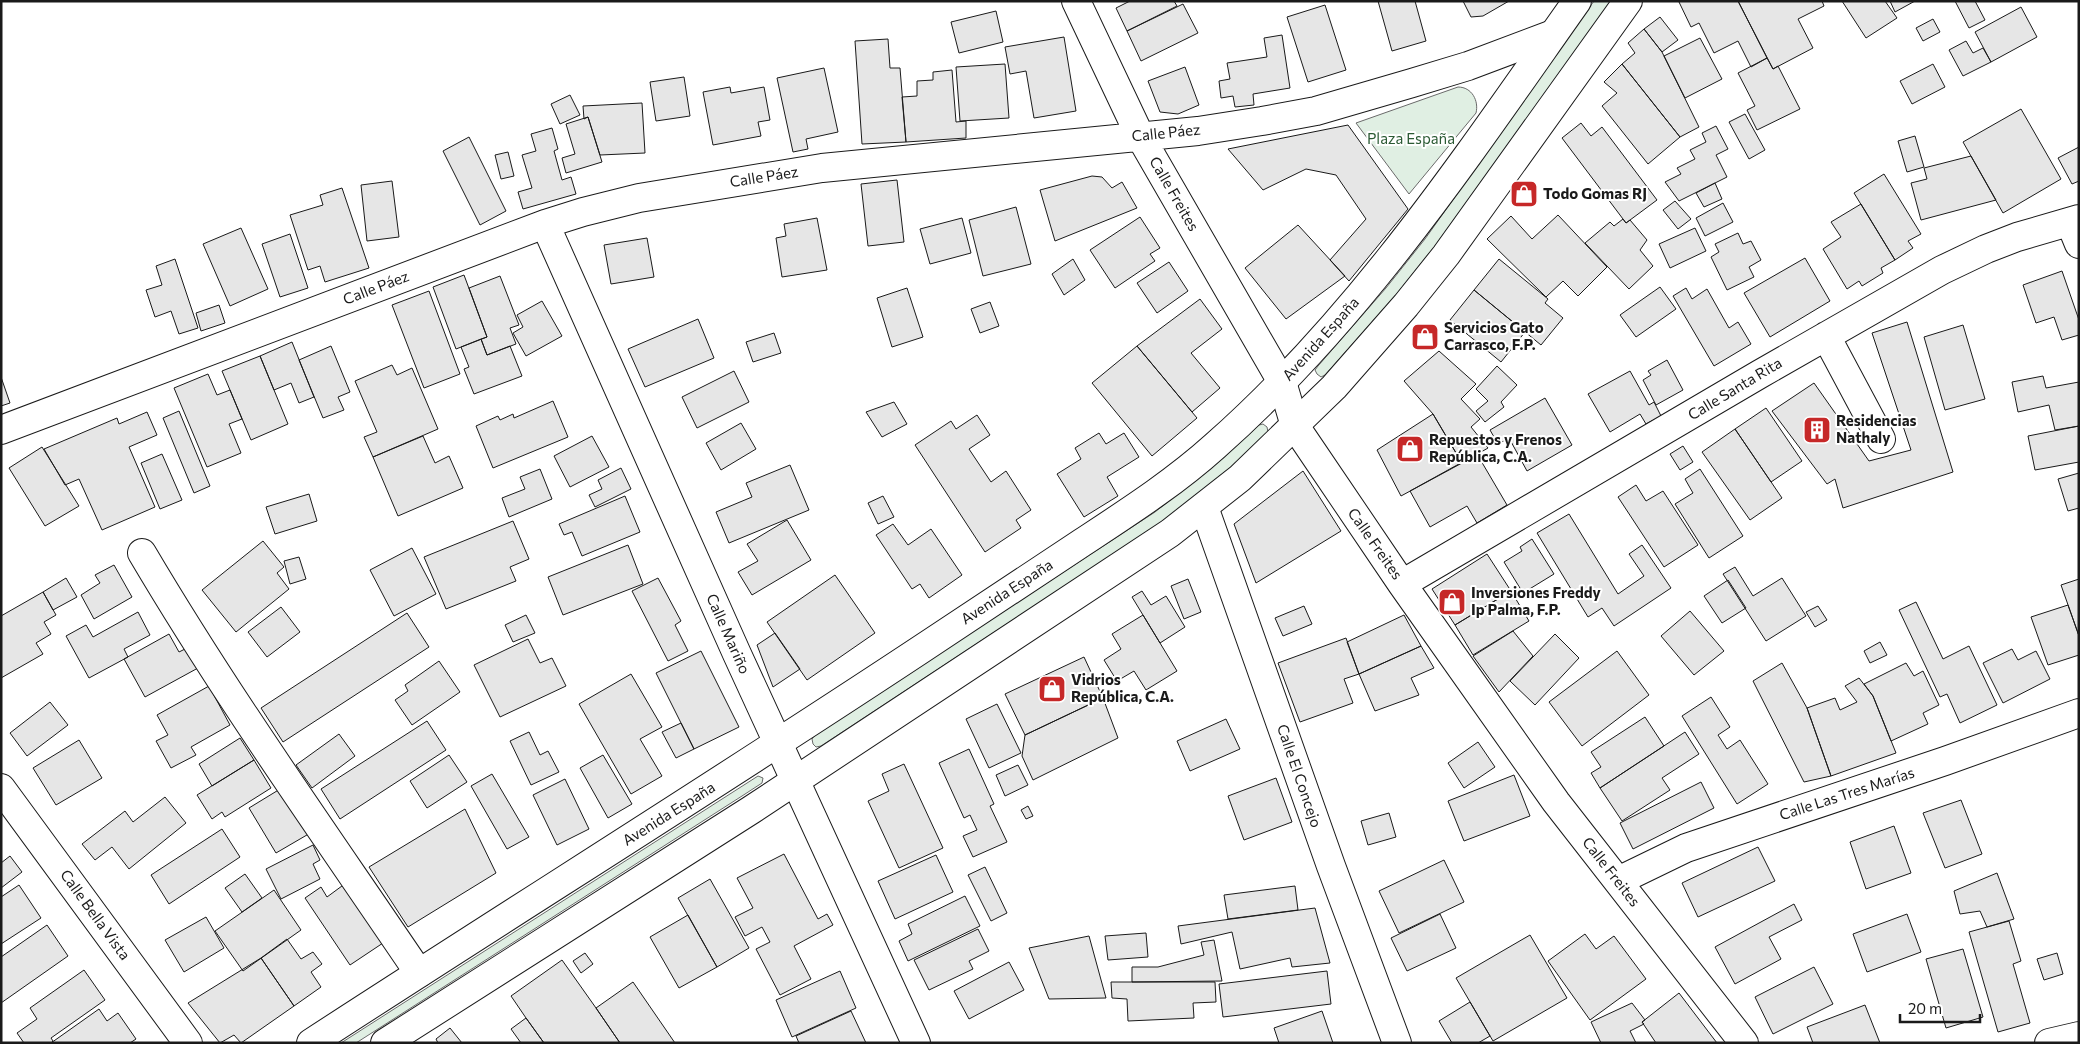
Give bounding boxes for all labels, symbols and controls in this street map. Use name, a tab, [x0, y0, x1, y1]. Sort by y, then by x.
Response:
street label: Calle Páez	[1131, 119, 1201, 145]
park label: Plaza España	[1367, 129, 1455, 147]
street label: Calle Freites	[1146, 153, 1204, 234]
street label: Calle Páez	[728, 162, 799, 190]
shop icon: Todo Gomas RJ	[1509, 179, 1539, 209]
place label: Todo Gomas RJ	[1543, 184, 1647, 202]
street label: Calle Páez	[340, 266, 411, 308]
street label: Avenida España	[1278, 293, 1362, 384]
place label: Servicios Gato Carrasco, F.P.	[1444, 318, 1544, 353]
shop icon: Servicios Gato Carrasco, F.P.	[1410, 322, 1440, 352]
street label: Calle Santa Rita	[1684, 353, 1785, 423]
place label: Residencias Nathaly	[1836, 411, 1917, 446]
building icon: Residencias Nathaly	[1802, 415, 1832, 445]
place label: Repuestos y Frenos República, C.A.	[1429, 430, 1562, 465]
shop icon: Repuestos y Frenos República, C.A.	[1395, 434, 1425, 464]
street label: Calle Freites	[1345, 504, 1407, 583]
street label: Avenida España	[957, 555, 1056, 628]
place label: Inversiones Freddy Ip Palma, F.P.	[1471, 583, 1601, 618]
shop icon: Inversiones Freddy Ip Palma, F.P.	[1437, 587, 1467, 617]
street label: Calle Mariño	[703, 591, 755, 677]
place label: Vidrios República, C.A.	[1071, 670, 1174, 705]
shop icon: Vidrios República, C.A.	[1037, 674, 1067, 704]
street label: Calle El Concejo	[1274, 722, 1326, 830]
street label: Calle Las Tres Marías	[1777, 763, 1917, 823]
street label: Avenida España	[619, 777, 718, 849]
street label: Calle Freites	[1579, 833, 1645, 910]
street label: Calle Bella Vista	[57, 866, 135, 963]
scale bar	[1900, 992, 1980, 1024]
text: 20 m	[1908, 999, 1942, 1017]

